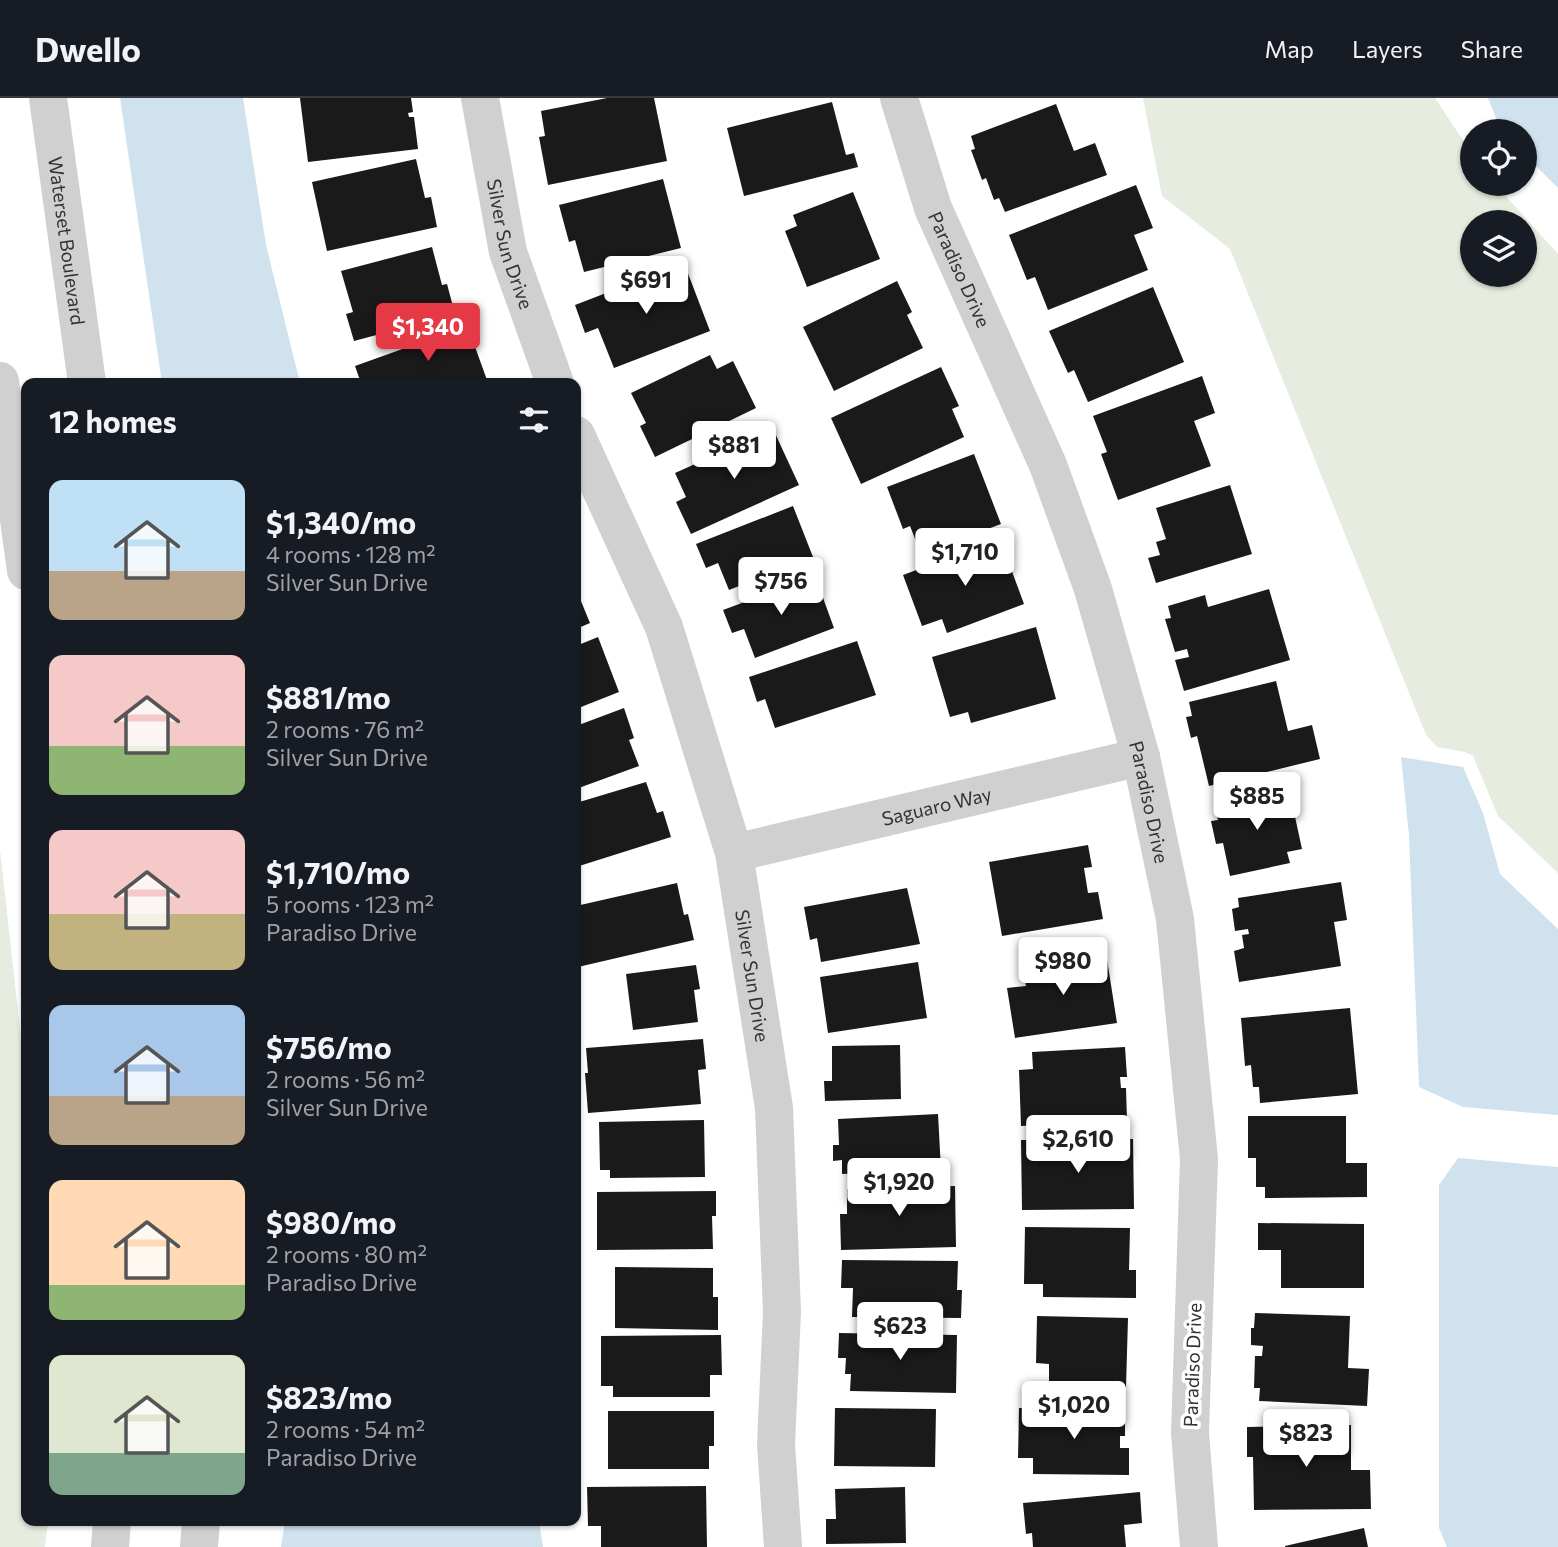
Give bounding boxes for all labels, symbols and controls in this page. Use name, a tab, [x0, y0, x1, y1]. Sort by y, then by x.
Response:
text: Dwello	[35, 28, 141, 69]
text: Map	[1265, 34, 1314, 63]
text: Layers	[1352, 34, 1423, 63]
text: Share	[1461, 34, 1523, 63]
map controls	[1460, 119, 1537, 287]
button: locate	[1460, 119, 1537, 196]
street label: Waterset Boulevard	[45, 155, 90, 326]
street label: Silver Sun Drive	[483, 177, 539, 312]
street label: Paradiso Drive	[924, 207, 996, 331]
button: layers	[1460, 210, 1537, 287]
pin: $691	[605, 256, 687, 316]
text: $691	[620, 265, 672, 293]
pin: $1,340	[371, 303, 485, 363]
text: $1,340	[392, 312, 464, 340]
icon: filters	[515, 401, 553, 439]
text: 12 homes	[49, 402, 177, 439]
pin: $881	[693, 422, 775, 481]
text: $881	[708, 430, 760, 458]
text: $1,340/mo	[266, 503, 416, 540]
icon: home	[105, 508, 189, 592]
pin: $1,710	[908, 528, 1022, 588]
text: $1,710	[931, 537, 999, 565]
text: 4 rooms · 128 m²	[266, 540, 435, 568]
pin: $756	[740, 558, 822, 617]
text: $756	[754, 566, 808, 594]
text: Silver Sun Drive	[266, 568, 428, 596]
text: $881/mo	[266, 678, 391, 715]
icon: home	[105, 683, 189, 767]
text: 2 rooms · 76 m²	[266, 715, 424, 743]
street label: Paradiso Drive	[1125, 738, 1174, 865]
text: Silver Sun Drive	[266, 743, 428, 771]
pin: $885	[1216, 772, 1298, 832]
street label: Saguaro Way	[879, 781, 994, 829]
text: $885	[1229, 781, 1285, 809]
text: $1,710/mo	[266, 853, 410, 890]
icon: home	[105, 858, 189, 942]
text: 5 rooms · 123 m²	[266, 890, 434, 918]
street label: Silver Sun Drive	[732, 908, 775, 1044]
text: Paradiso Drive	[266, 918, 417, 946]
pin: $980	[1022, 937, 1104, 997]
text: $980	[1035, 946, 1091, 974]
text: $756/mo	[266, 1028, 392, 1065]
icon: home	[105, 1033, 189, 1117]
text: 2 rooms · 56 m²	[266, 1065, 425, 1093]
text: Silver Sun Drive	[266, 1093, 428, 1121]
pin: $2,610	[1021, 1116, 1135, 1175]
text: $2,610	[1042, 1124, 1114, 1152]
pin: $1,920	[842, 1158, 956, 1218]
text: $1,920	[863, 1167, 935, 1195]
text: $980/mo	[266, 1203, 396, 1240]
icon: home	[105, 1208, 189, 1292]
text: 2 rooms · 80 m²	[266, 1240, 427, 1268]
text: Paradiso Drive	[266, 1268, 417, 1296]
pin: $623	[859, 1302, 941, 1362]
street label: Paradiso Drive	[1178, 1302, 1206, 1428]
text: $623	[873, 1311, 927, 1339]
text: $823/mo	[266, 1378, 392, 1415]
pin: $1,020	[1017, 1382, 1131, 1441]
icon: home	[105, 1383, 189, 1467]
text: $1,020	[1038, 1390, 1110, 1418]
pin: $823	[1265, 1410, 1347, 1469]
text: 2 rooms · 54 m²	[266, 1415, 425, 1443]
text: $823	[1279, 1418, 1333, 1446]
text: Paradiso Drive	[266, 1443, 417, 1471]

